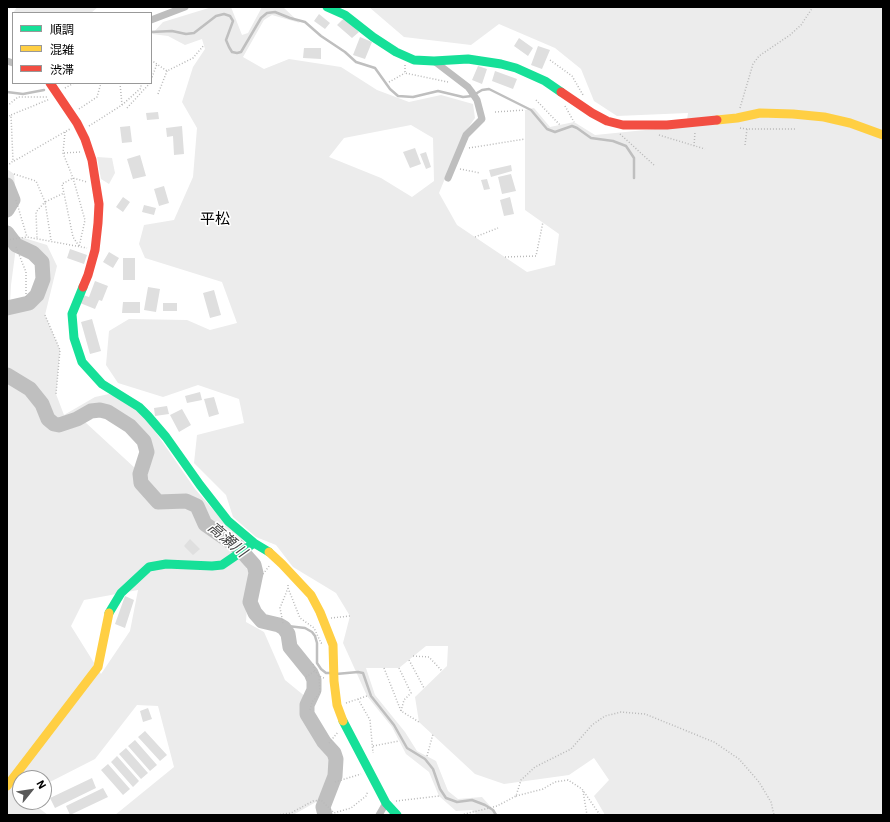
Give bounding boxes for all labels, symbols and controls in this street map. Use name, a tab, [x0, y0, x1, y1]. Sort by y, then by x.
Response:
legend	[12, 12, 152, 84]
text: 順調	[50, 22, 74, 37]
text: 混雑	[50, 42, 74, 57]
text: 渋滞	[50, 62, 74, 77]
district label: 平松	[200, 211, 230, 229]
water label: 高瀬川	[204, 519, 250, 561]
north arrow	[12, 770, 52, 810]
text: N	[33, 778, 50, 791]

